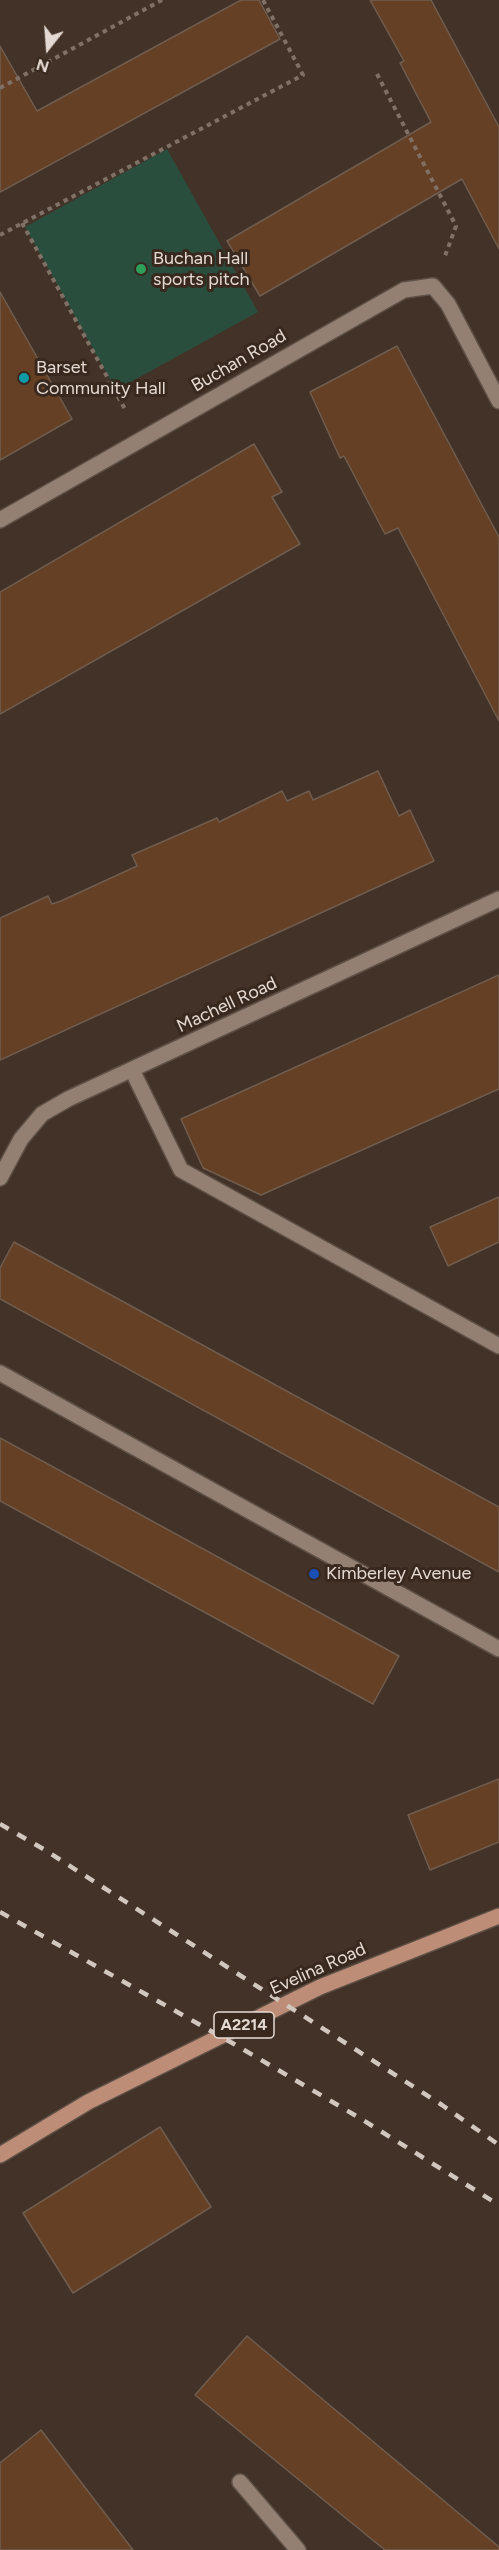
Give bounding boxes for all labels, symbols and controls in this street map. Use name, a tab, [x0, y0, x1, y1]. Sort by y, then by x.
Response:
north arrow	[18, 18, 78, 78]
text: N	[34, 55, 51, 77]
place label: Buchan Hall sports pitch	[153, 248, 250, 290]
marker: Buchan Hall sports pitch	[134, 262, 148, 276]
street label: Buchan Road	[188, 325, 290, 397]
place label: Barset Community Hall	[36, 357, 166, 400]
marker: Barset Community Hall	[17, 371, 31, 385]
street label: Machell Road	[174, 972, 280, 1038]
place label: Kimberley Avenue	[326, 1563, 471, 1585]
marker: Kimberley Avenue	[307, 1567, 321, 1581]
street label: Evelina Road	[267, 1938, 369, 2000]
road number: A2214	[214, 2012, 274, 2038]

